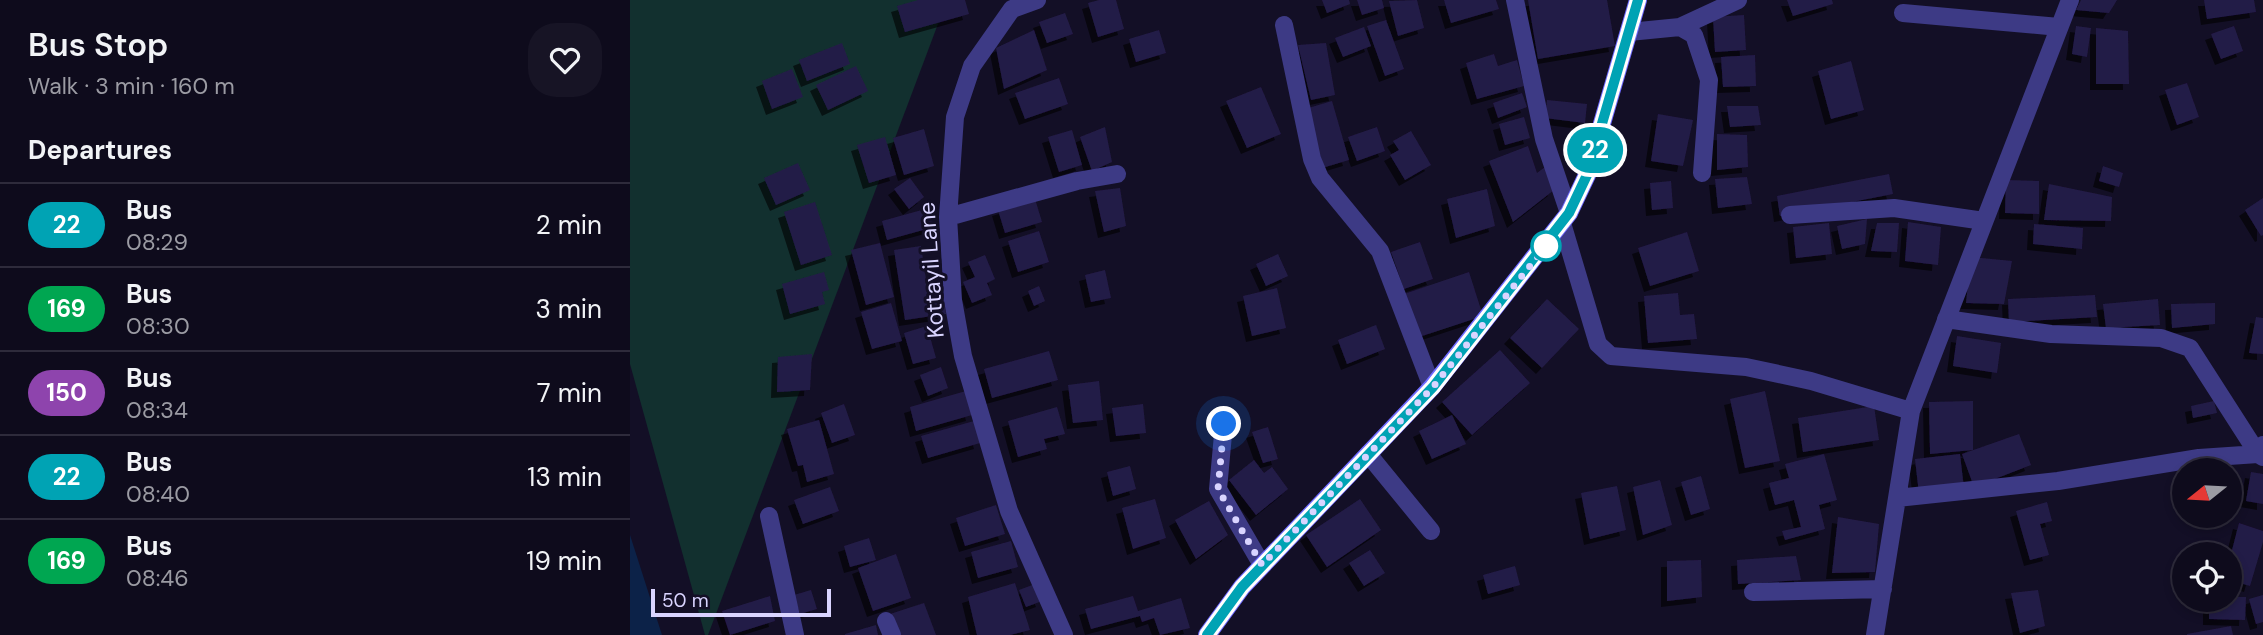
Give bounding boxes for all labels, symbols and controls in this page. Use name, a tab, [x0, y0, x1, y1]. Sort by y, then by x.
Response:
text: Bus Stop	[28, 23, 168, 66]
button: heart	[528, 23, 602, 97]
text: Walk · 3 min · 160 m	[28, 71, 235, 101]
line badge: 22	[1564, 127, 1626, 173]
text: Departures	[28, 133, 172, 167]
text: 22	[1581, 134, 1609, 165]
text: Bus	[126, 193, 172, 227]
street label: Kottayil Lane	[911, 201, 951, 339]
text: 2 min	[536, 208, 602, 242]
text: 22	[53, 209, 80, 240]
text: 08:29	[126, 227, 188, 257]
unlabelled marker	[1531, 231, 1561, 261]
text: Bus	[126, 277, 172, 311]
text: 3 min	[535, 292, 602, 326]
text: 169	[47, 293, 86, 324]
text: 08:30	[126, 311, 190, 341]
text: Bus	[126, 361, 172, 395]
text: 7 min	[537, 376, 602, 410]
text: 150	[46, 377, 87, 408]
text: 08:34	[126, 395, 188, 425]
your location	[1206, 406, 1241, 441]
text: Bus	[126, 445, 172, 479]
north arrow	[2172, 458, 2242, 528]
map controls	[2172, 458, 2242, 612]
text: 13 min	[527, 460, 602, 494]
text: 22	[53, 461, 80, 492]
text: 08:40	[126, 479, 190, 509]
text: Bus	[126, 529, 172, 563]
button: locate	[2172, 542, 2242, 612]
text: 19 min	[526, 544, 602, 578]
text: 169	[47, 545, 86, 576]
text: 08:46	[126, 563, 189, 593]
scale bar	[651, 586, 831, 618]
text: 50 m	[662, 588, 709, 613]

